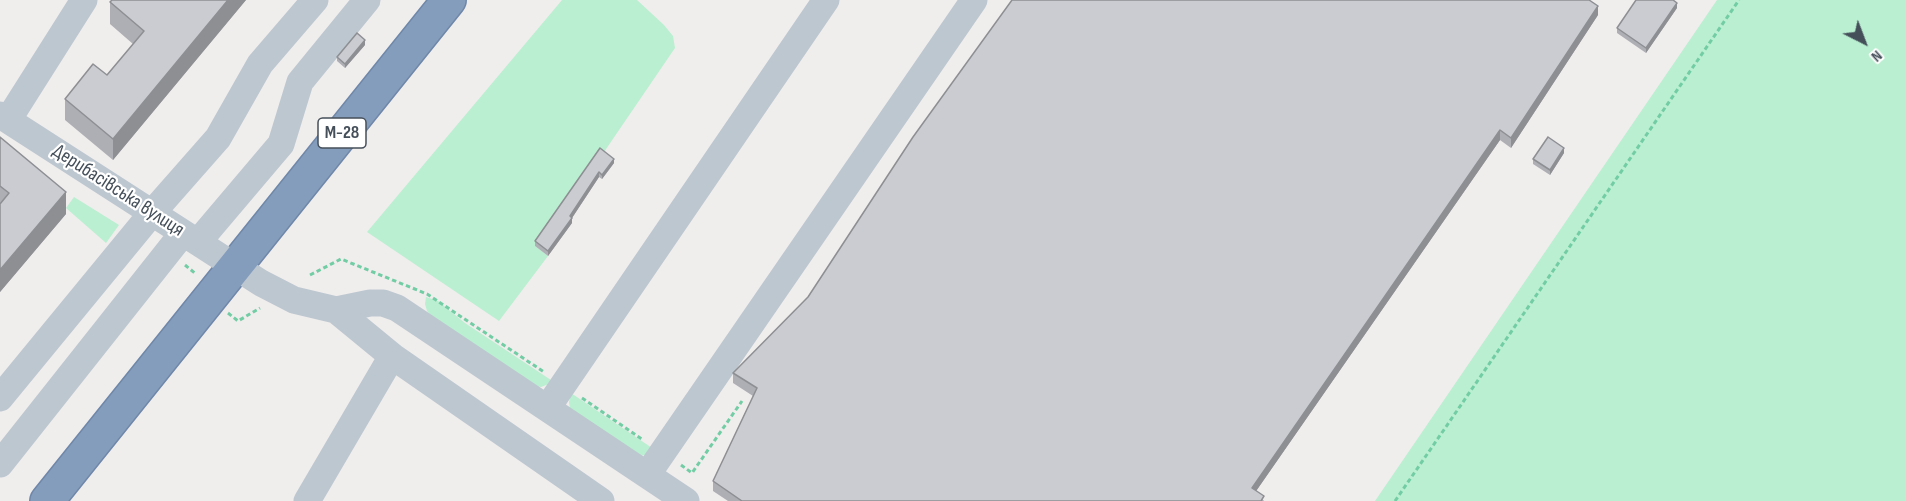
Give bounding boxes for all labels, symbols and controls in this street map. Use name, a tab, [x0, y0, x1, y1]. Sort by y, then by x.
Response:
north arrow	[1834, 12, 1894, 72]
text: N	[1867, 46, 1886, 66]
road number: М-28	[318, 118, 366, 148]
street label: Дерибасівська вулиця	[48, 140, 188, 242]

